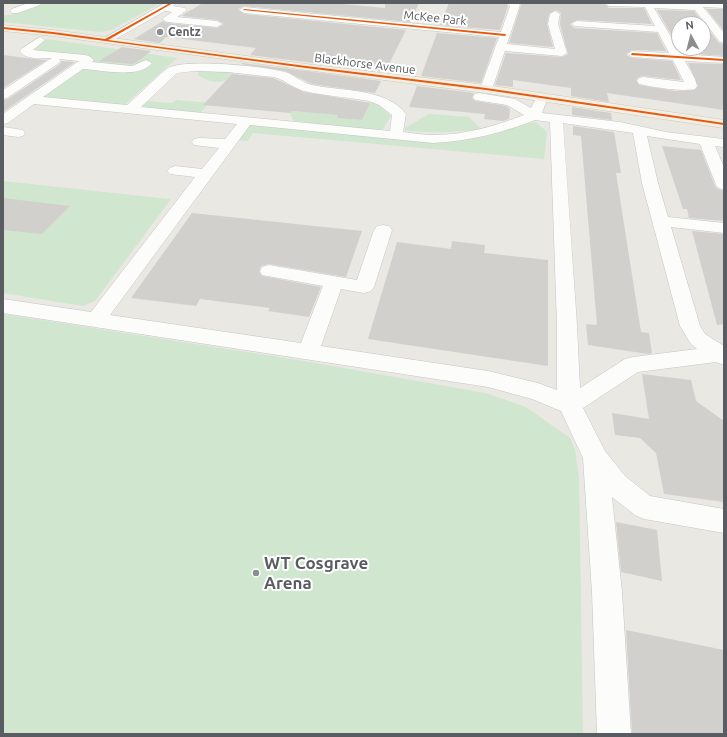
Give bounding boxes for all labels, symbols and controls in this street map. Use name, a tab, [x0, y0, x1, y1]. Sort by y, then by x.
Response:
street label: McKee Park	[403, 8, 467, 28]
north arrow	[671, 16, 711, 56]
text: N	[685, 19, 694, 32]
place label: Centz	[168, 25, 201, 39]
marker: Centz	[155, 27, 165, 37]
street label: Blackhorse Avenue	[313, 51, 417, 77]
place label: WT Cosgrave Arena	[264, 553, 368, 593]
marker: WT Cosgrave Arena	[251, 568, 261, 578]

